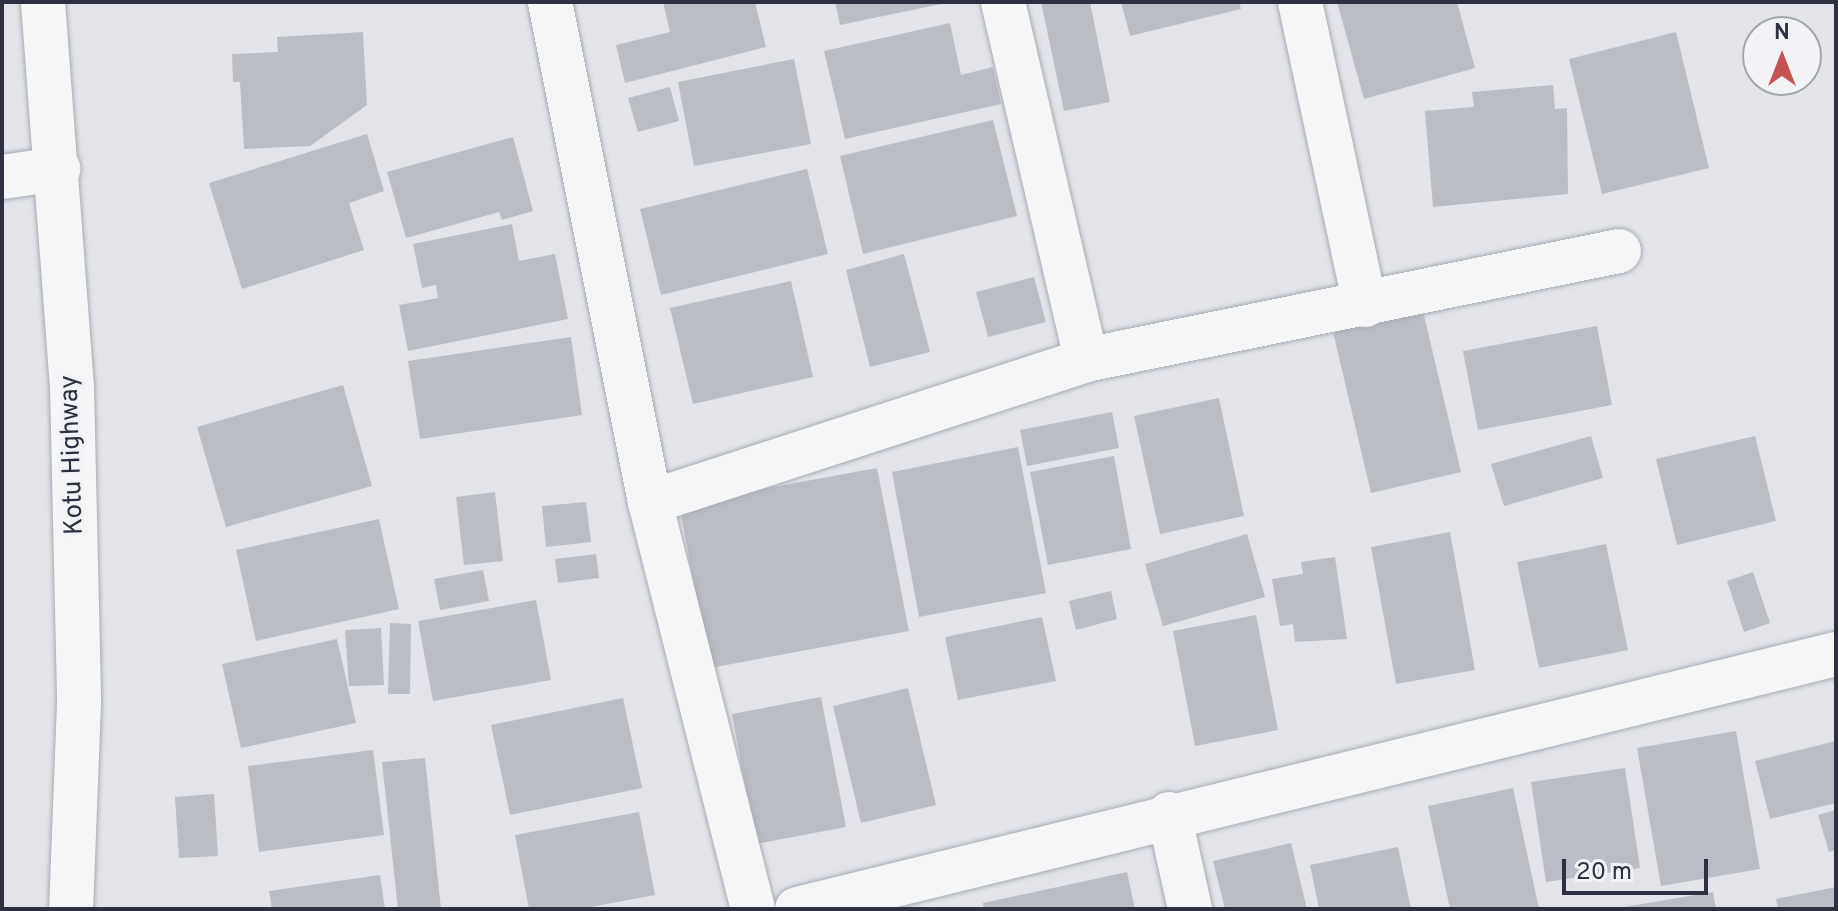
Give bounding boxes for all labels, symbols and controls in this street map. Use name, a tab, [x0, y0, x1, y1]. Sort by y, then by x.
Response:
north arrow	[1742, 16, 1822, 96]
text: N	[1774, 20, 1790, 47]
street label: Kotu Highway	[55, 374, 91, 536]
scale bar	[1566, 843, 1712, 893]
text: 20 m	[1576, 858, 1632, 888]

